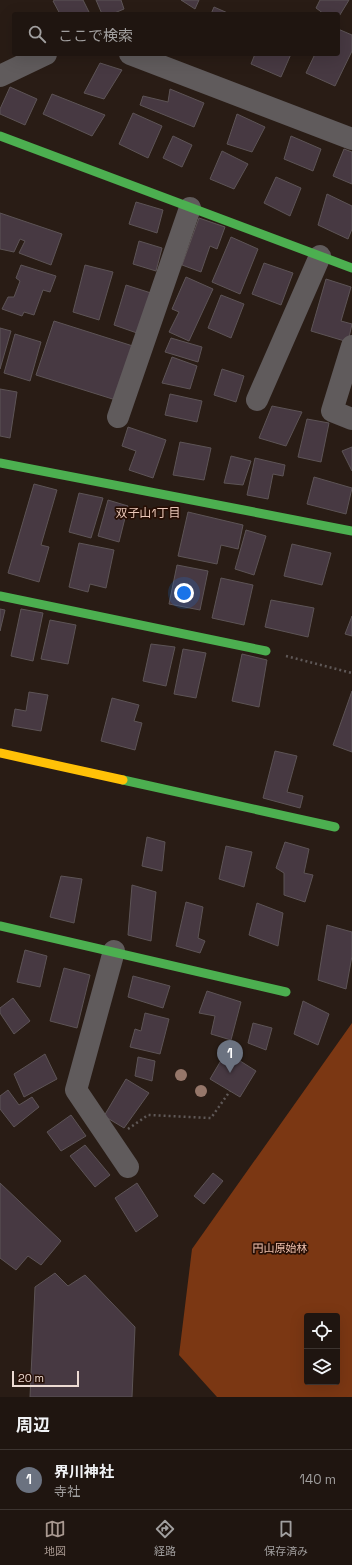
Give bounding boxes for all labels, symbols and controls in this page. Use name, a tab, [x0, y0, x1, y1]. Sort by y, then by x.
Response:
search box	[12, 12, 340, 56]
icon: search	[26, 23, 48, 45]
text: ここで検索	[58, 26, 133, 45]
district label: 双子山1丁目	[115, 505, 181, 521]
your location	[174, 583, 194, 603]
pin: 1	[217, 1040, 243, 1073]
park label: 円山原始林	[253, 1241, 308, 1255]
map controls	[304, 1313, 340, 1385]
button: locate	[304, 1313, 340, 1349]
button: layers	[304, 1349, 340, 1385]
scale bar	[12, 1369, 79, 1388]
text: 20 m	[18, 1371, 44, 1385]
text: 周辺	[16, 1414, 50, 1436]
text: 界川神社	[54, 1462, 114, 1481]
text: 1	[26, 1471, 32, 1488]
text: 140 m	[300, 1471, 336, 1488]
text: 寺社	[54, 1483, 80, 1500]
tab: 地図	[44, 1518, 66, 1558]
tab: 経路	[154, 1518, 176, 1558]
tab: 保存済み	[264, 1518, 308, 1558]

